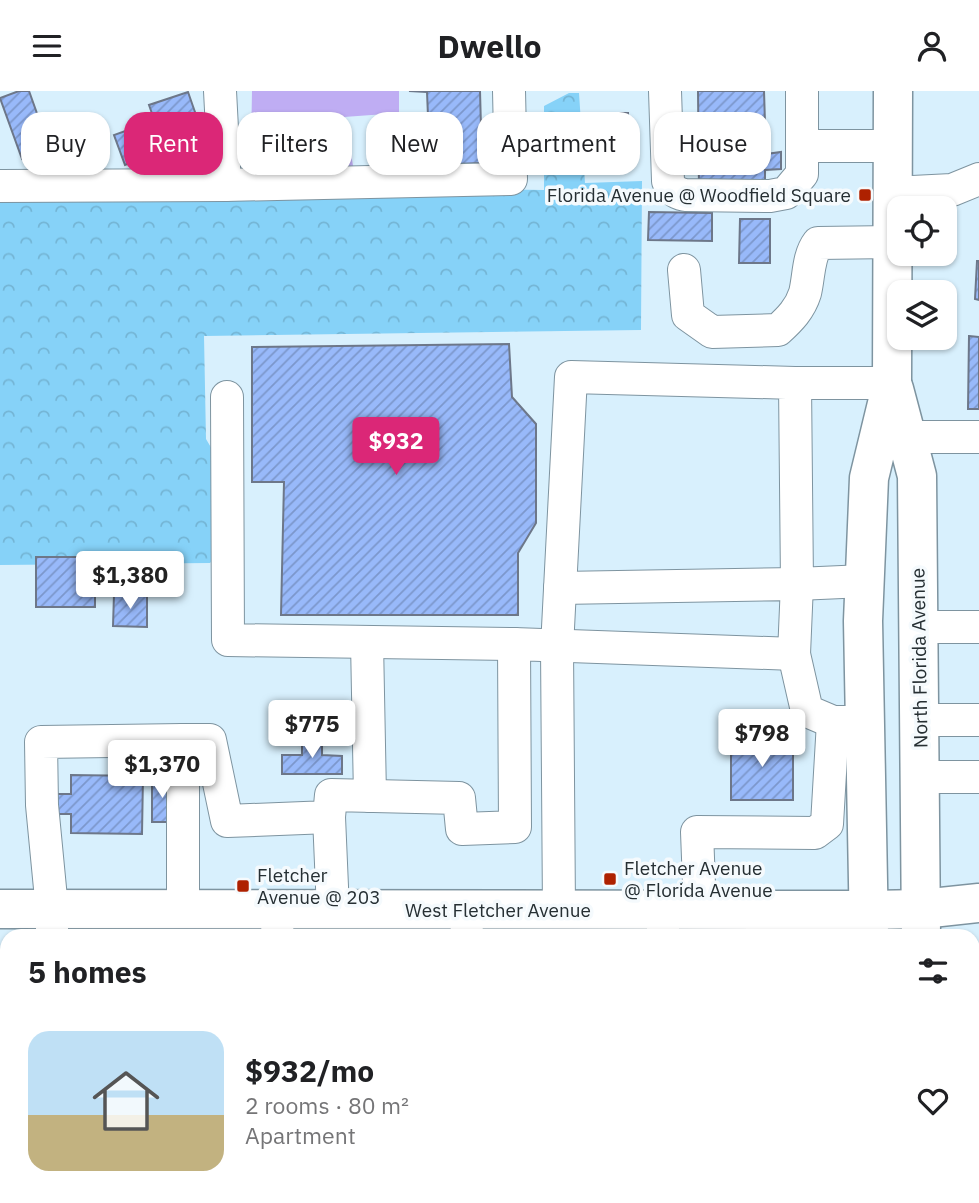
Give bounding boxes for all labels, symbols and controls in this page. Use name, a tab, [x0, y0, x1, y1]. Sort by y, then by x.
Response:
text: Dwello	[437, 25, 542, 67]
icon: menu	[28, 27, 66, 65]
icon: person	[913, 27, 951, 65]
chip: Buy	[21, 112, 110, 175]
chip: Rent	[124, 112, 223, 175]
chip: Filters	[237, 112, 352, 175]
chip: New	[366, 112, 463, 175]
chip: Apartment	[477, 112, 640, 175]
chip: House	[654, 112, 771, 175]
place label: Florida Avenue @ Woodfield Square	[547, 183, 851, 207]
marker: Florida Avenue @ Woodfield Square	[857, 187, 873, 203]
map controls	[887, 196, 957, 350]
button: locate	[887, 196, 957, 266]
button: layers	[887, 280, 957, 350]
pin: $932	[355, 417, 437, 477]
text: $932	[368, 425, 424, 455]
pin: $1,380	[73, 552, 187, 611]
text: $1,380	[92, 559, 168, 589]
street label: North Florida Avenue	[905, 568, 933, 748]
pin: $775	[271, 701, 353, 760]
text: $775	[284, 708, 340, 738]
pin: $798	[721, 709, 803, 769]
text: $798	[734, 717, 790, 747]
pin: $1,370	[105, 741, 219, 800]
text: $1,370	[124, 748, 200, 778]
place label: Fletcher Avenue @ Florida Avenue	[624, 856, 773, 902]
place label: Fletcher Avenue @ 203	[257, 863, 381, 909]
marker: Fletcher Avenue @ Florida Avenue	[602, 871, 618, 887]
marker: Fletcher Avenue @ 203	[235, 878, 251, 894]
street label: West Fletcher Avenue	[405, 898, 591, 922]
text: 5 homes	[28, 952, 147, 991]
icon: filters	[914, 952, 952, 990]
text: $932/mo	[245, 1051, 374, 1090]
icon: home	[84, 1059, 168, 1143]
icon: heart	[914, 1082, 952, 1120]
text: 2 rooms · 80 m²	[245, 1090, 409, 1120]
text: Apartment	[245, 1120, 356, 1150]

